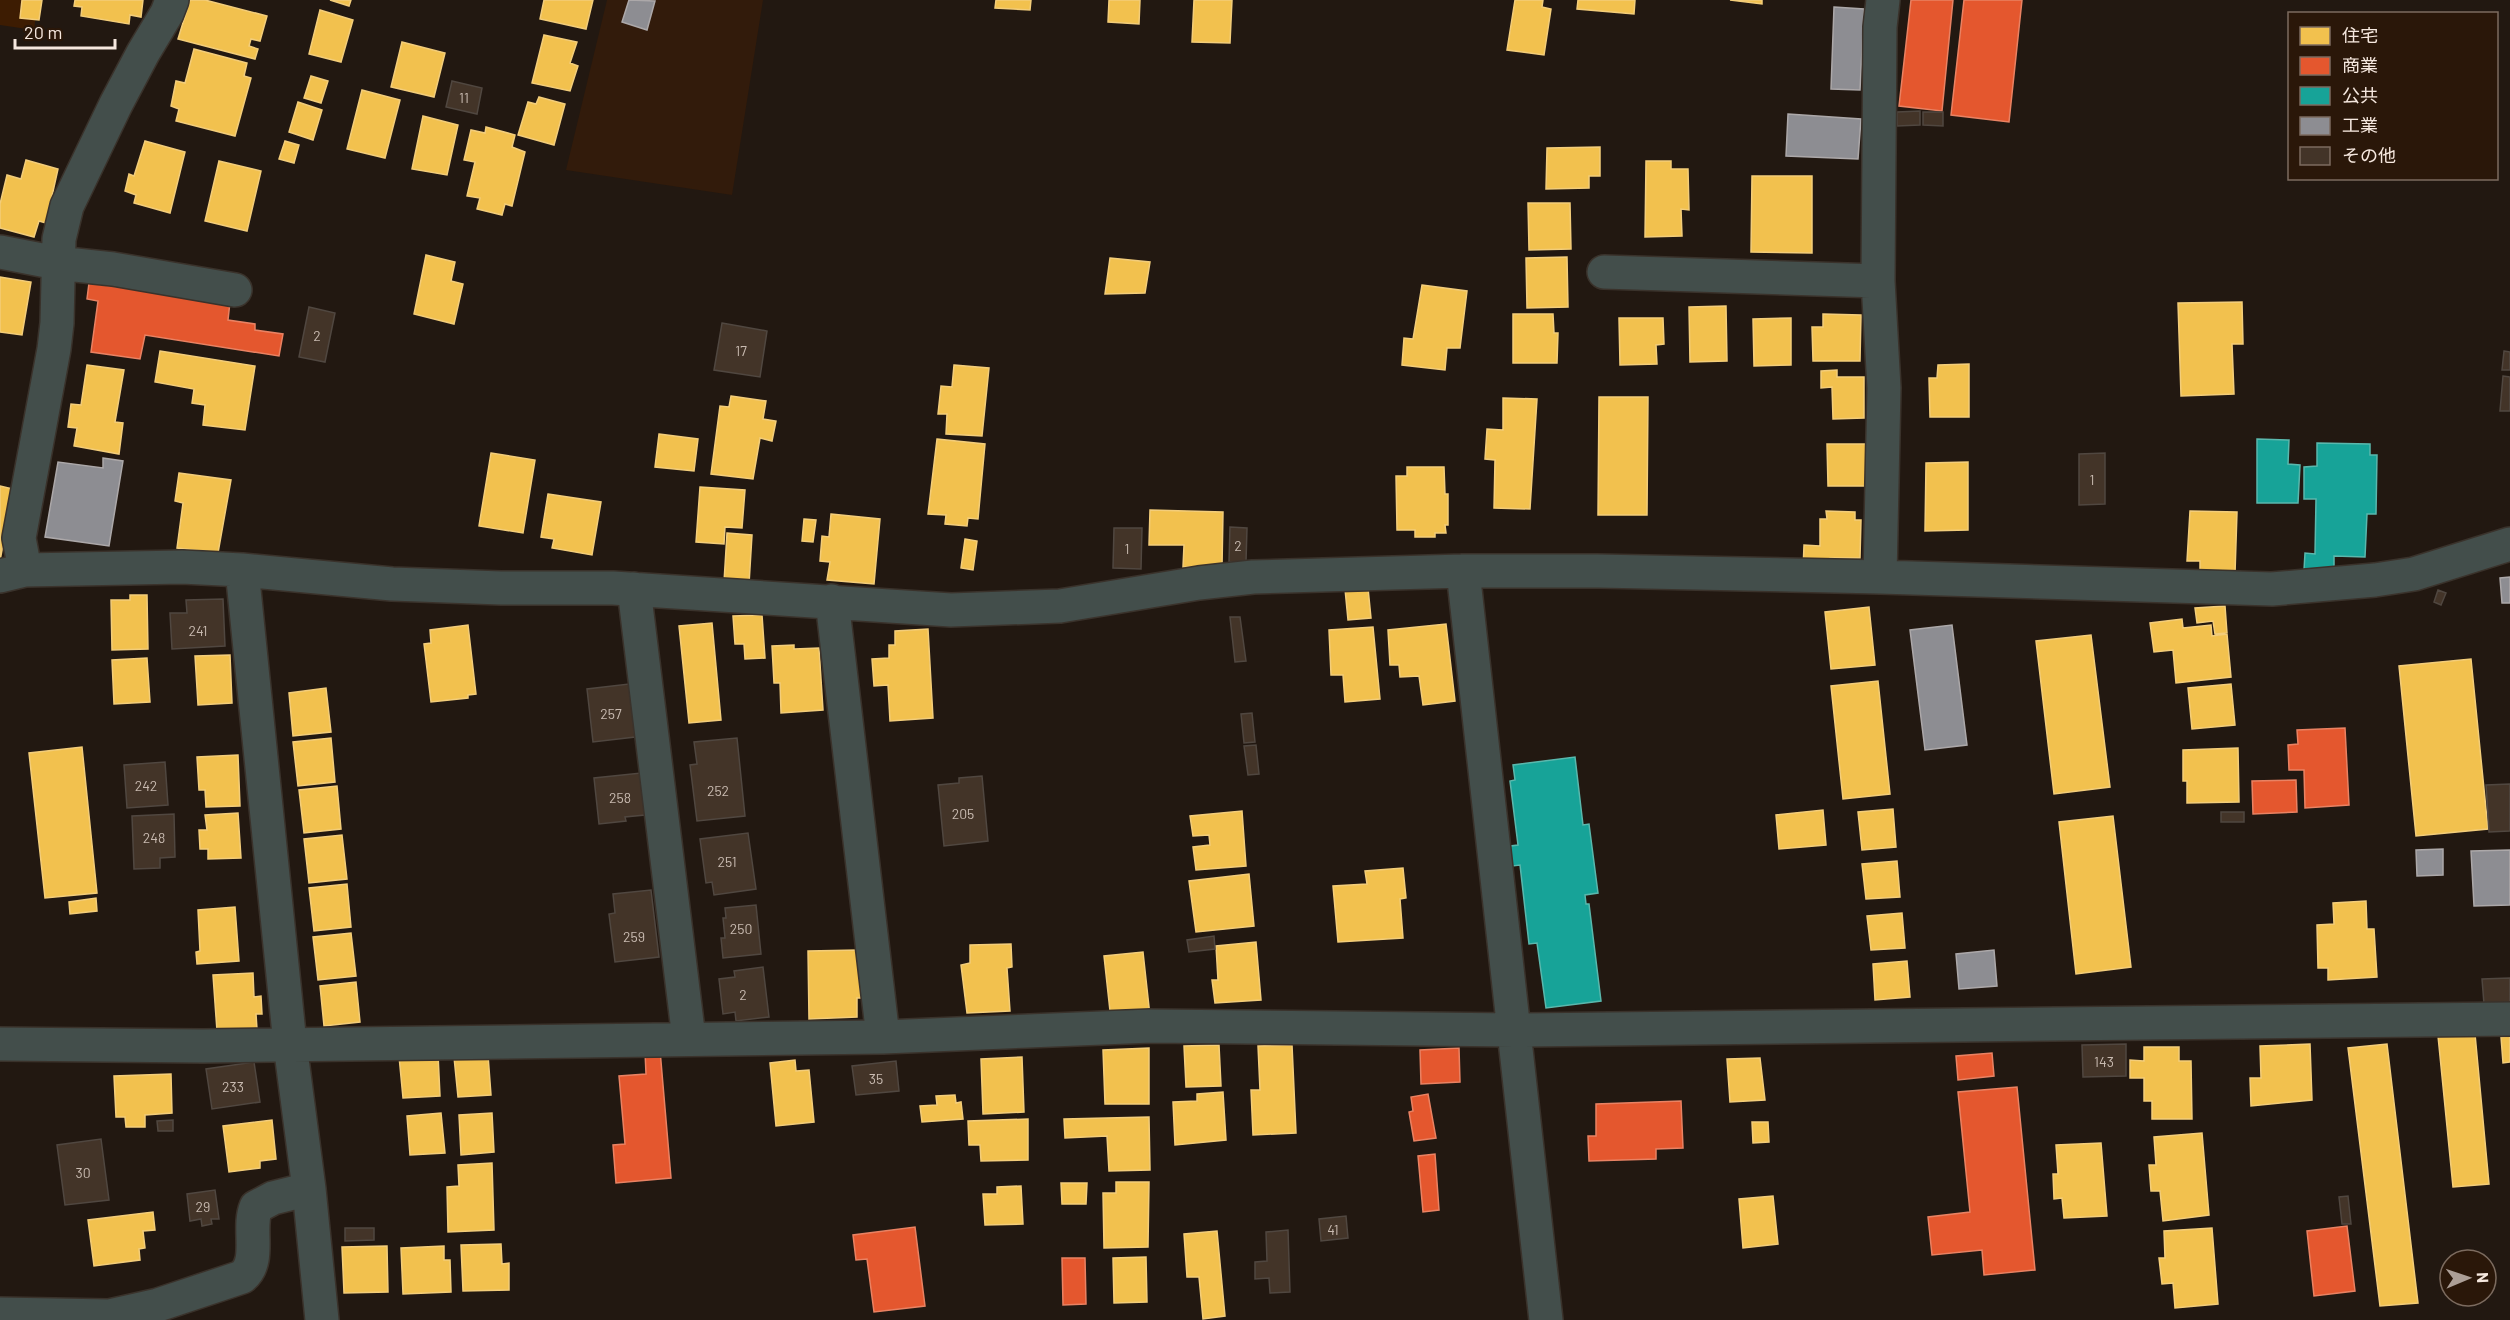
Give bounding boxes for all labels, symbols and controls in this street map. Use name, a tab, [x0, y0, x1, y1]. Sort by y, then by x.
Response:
scale bar	[15, 12, 116, 50]
legend	[2288, 12, 2498, 180]
text: 20 m	[24, 21, 62, 43]
text: 住宅	[2342, 24, 2378, 46]
text: 商業	[2342, 54, 2378, 76]
text: 公共	[2342, 84, 2378, 106]
house number: 11	[459, 89, 469, 106]
text: 工業	[2342, 114, 2378, 136]
text: その他	[2342, 144, 2396, 166]
house number: 2	[313, 327, 321, 344]
house number: 17	[735, 342, 747, 359]
house number: 1	[2090, 471, 2094, 488]
house number: 2	[1234, 537, 1242, 554]
house number: 1	[1125, 540, 1129, 557]
house number: 241	[189, 622, 207, 639]
house number: 257	[600, 705, 622, 722]
house number: 242	[135, 777, 157, 794]
house number: 252	[707, 782, 729, 799]
house number: 258	[609, 789, 631, 806]
house number: 205	[952, 805, 974, 822]
house number: 248	[143, 829, 165, 846]
house number: 251	[717, 853, 737, 870]
house number: 250	[730, 920, 752, 937]
house number: 259	[623, 928, 645, 945]
house number: 2	[739, 986, 747, 1003]
house number: 143	[2094, 1053, 2114, 1070]
house number: 35	[869, 1070, 883, 1087]
house number: 233	[222, 1078, 244, 1095]
house number: 30	[75, 1164, 91, 1181]
house number: 29	[196, 1198, 210, 1215]
house number: 41	[1327, 1221, 1339, 1238]
north arrow	[2438, 1248, 2498, 1308]
text: N	[2474, 1272, 2493, 1283]

